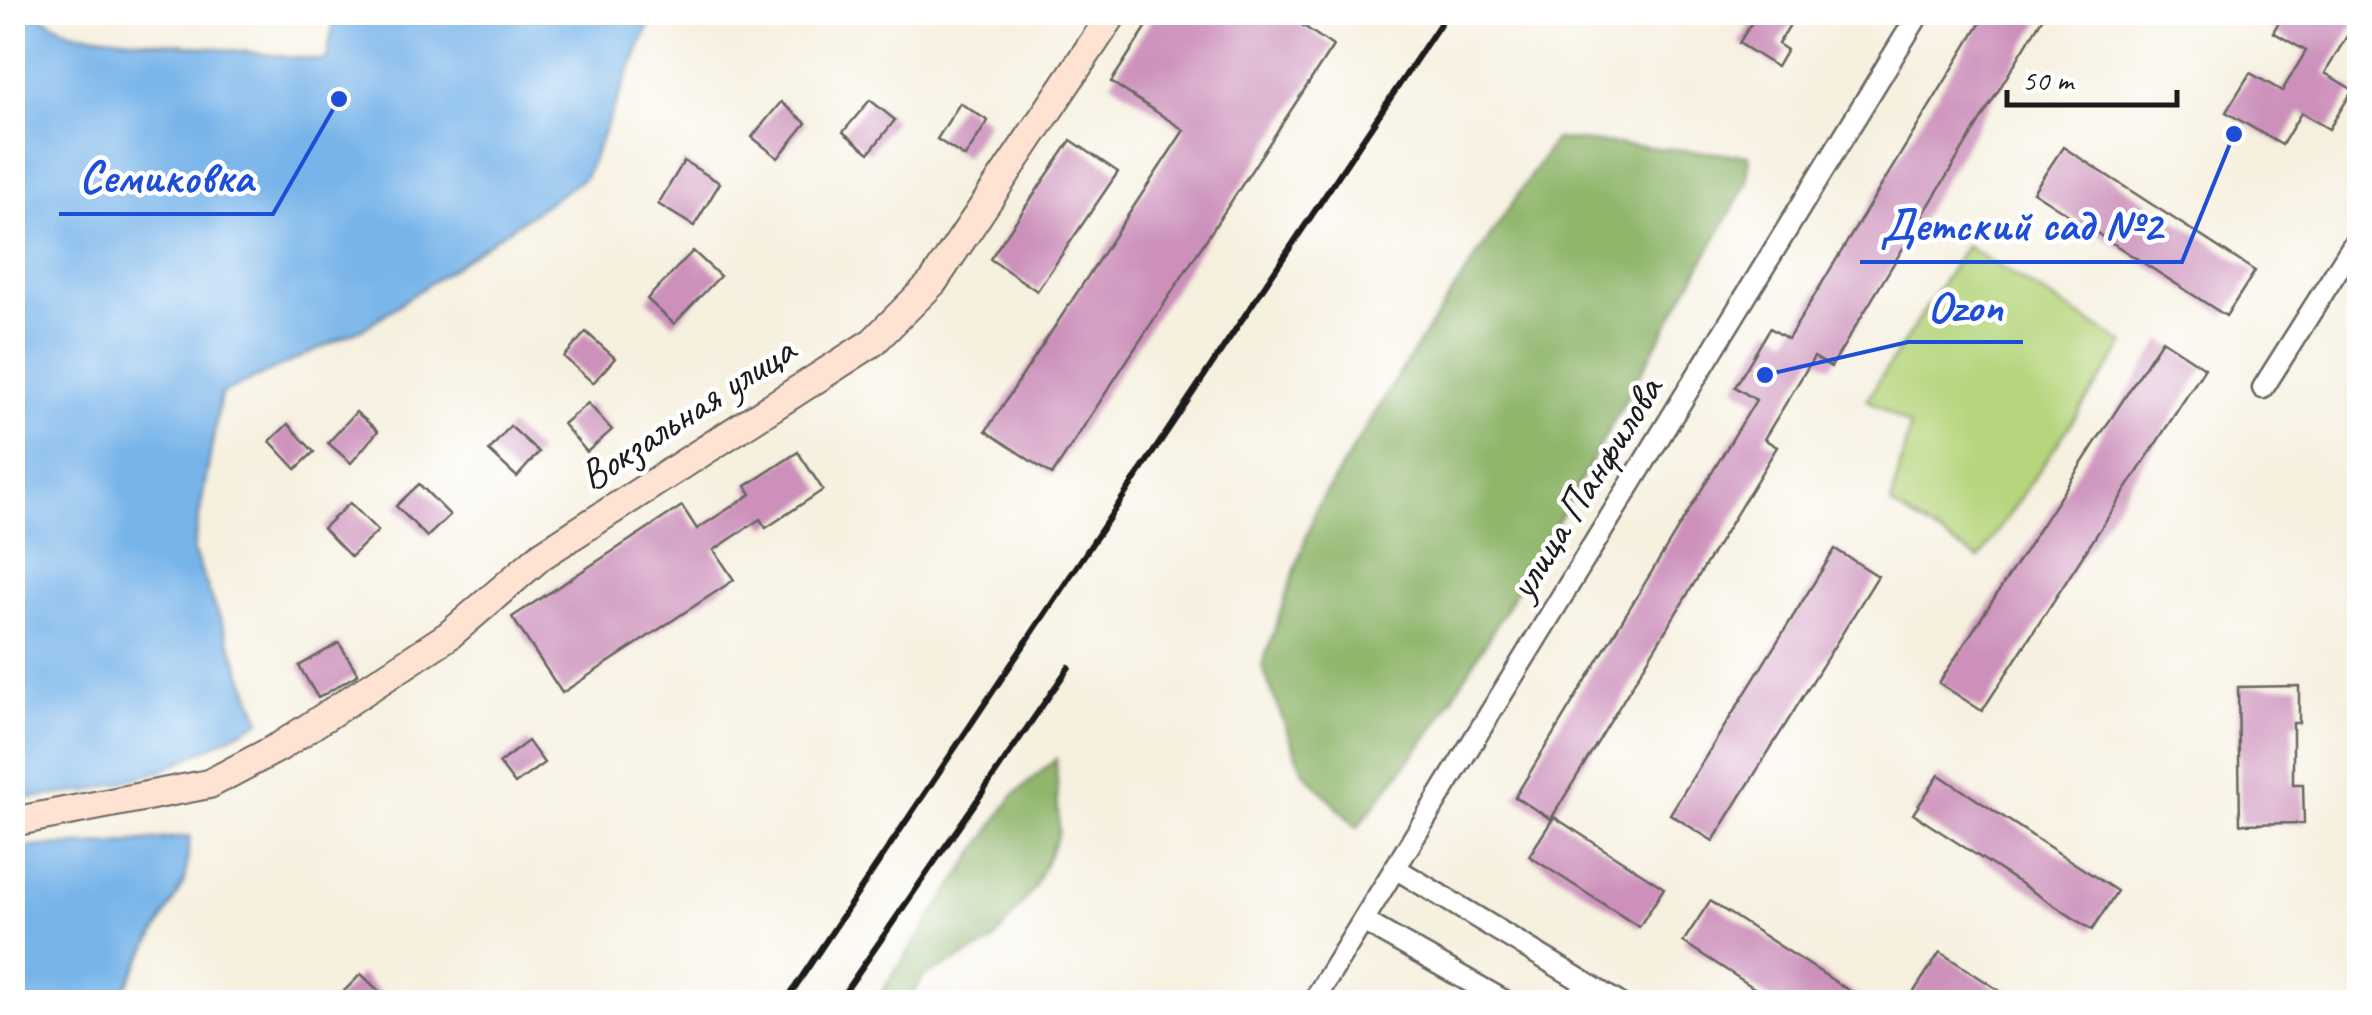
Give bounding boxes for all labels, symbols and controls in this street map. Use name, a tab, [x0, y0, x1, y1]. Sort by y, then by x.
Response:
scale bar	[2007, 45, 2177, 107]
text: 50 m	[2022, 61, 2075, 99]
callout: Семиковка	[59, 139, 273, 214]
text: Семиковка	[79, 149, 257, 206]
callout: Детский сад №2	[1860, 187, 2182, 262]
text: Детский сад №2	[1880, 197, 2166, 254]
callout: Ozon	[1908, 267, 2023, 342]
text: Ozon	[1927, 278, 2004, 335]
street label: Вокзальная улица	[569, 322, 807, 502]
street label: улица Панфилова	[1494, 365, 1676, 612]

